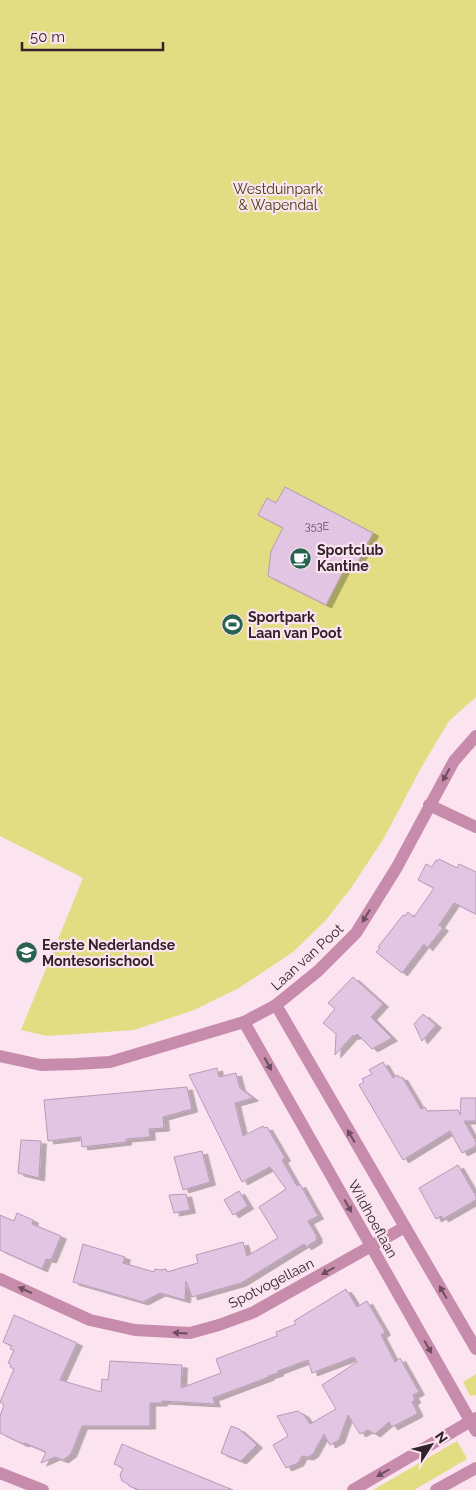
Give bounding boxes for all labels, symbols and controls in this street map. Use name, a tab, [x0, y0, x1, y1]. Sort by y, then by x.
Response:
scale bar	[22, 20, 164, 52]
text: 50 m	[30, 28, 65, 46]
park label: Westduinpark & Wapendal	[233, 181, 324, 213]
house number: 353E	[305, 520, 330, 533]
place label: Sportclub Kantine	[317, 542, 384, 574]
cafe icon: Sportclub Kantine	[289, 546, 313, 570]
place label: Sportpark Laan van Poot	[248, 609, 342, 641]
sports icon: Sportpark Laan van Poot	[220, 613, 244, 637]
one-way arrow	[442, 768, 451, 781]
one-way arrow	[362, 910, 371, 923]
street label: Laan van Poot	[268, 920, 346, 993]
place label: Eerste Nederlandse Montesorischool	[42, 937, 176, 969]
school or university icon: Eerste Nederlandse Montesorischool	[14, 941, 38, 965]
one-way arrow	[264, 1057, 272, 1072]
one-way arrow	[347, 1130, 356, 1143]
street label: Wildhoeflaan	[345, 1177, 401, 1261]
one-way arrow	[343, 1200, 352, 1213]
street label: Spotvogellaan	[226, 1255, 316, 1311]
one-way arrow	[321, 1266, 335, 1275]
one-way arrow	[438, 1285, 447, 1298]
one-way arrow	[18, 1286, 32, 1294]
one-way arrow	[171, 1328, 187, 1336]
one-way arrow	[424, 1341, 433, 1354]
north arrow	[406, 1420, 456, 1470]
text: N	[432, 1428, 451, 1446]
one-way arrow	[377, 1468, 390, 1477]

